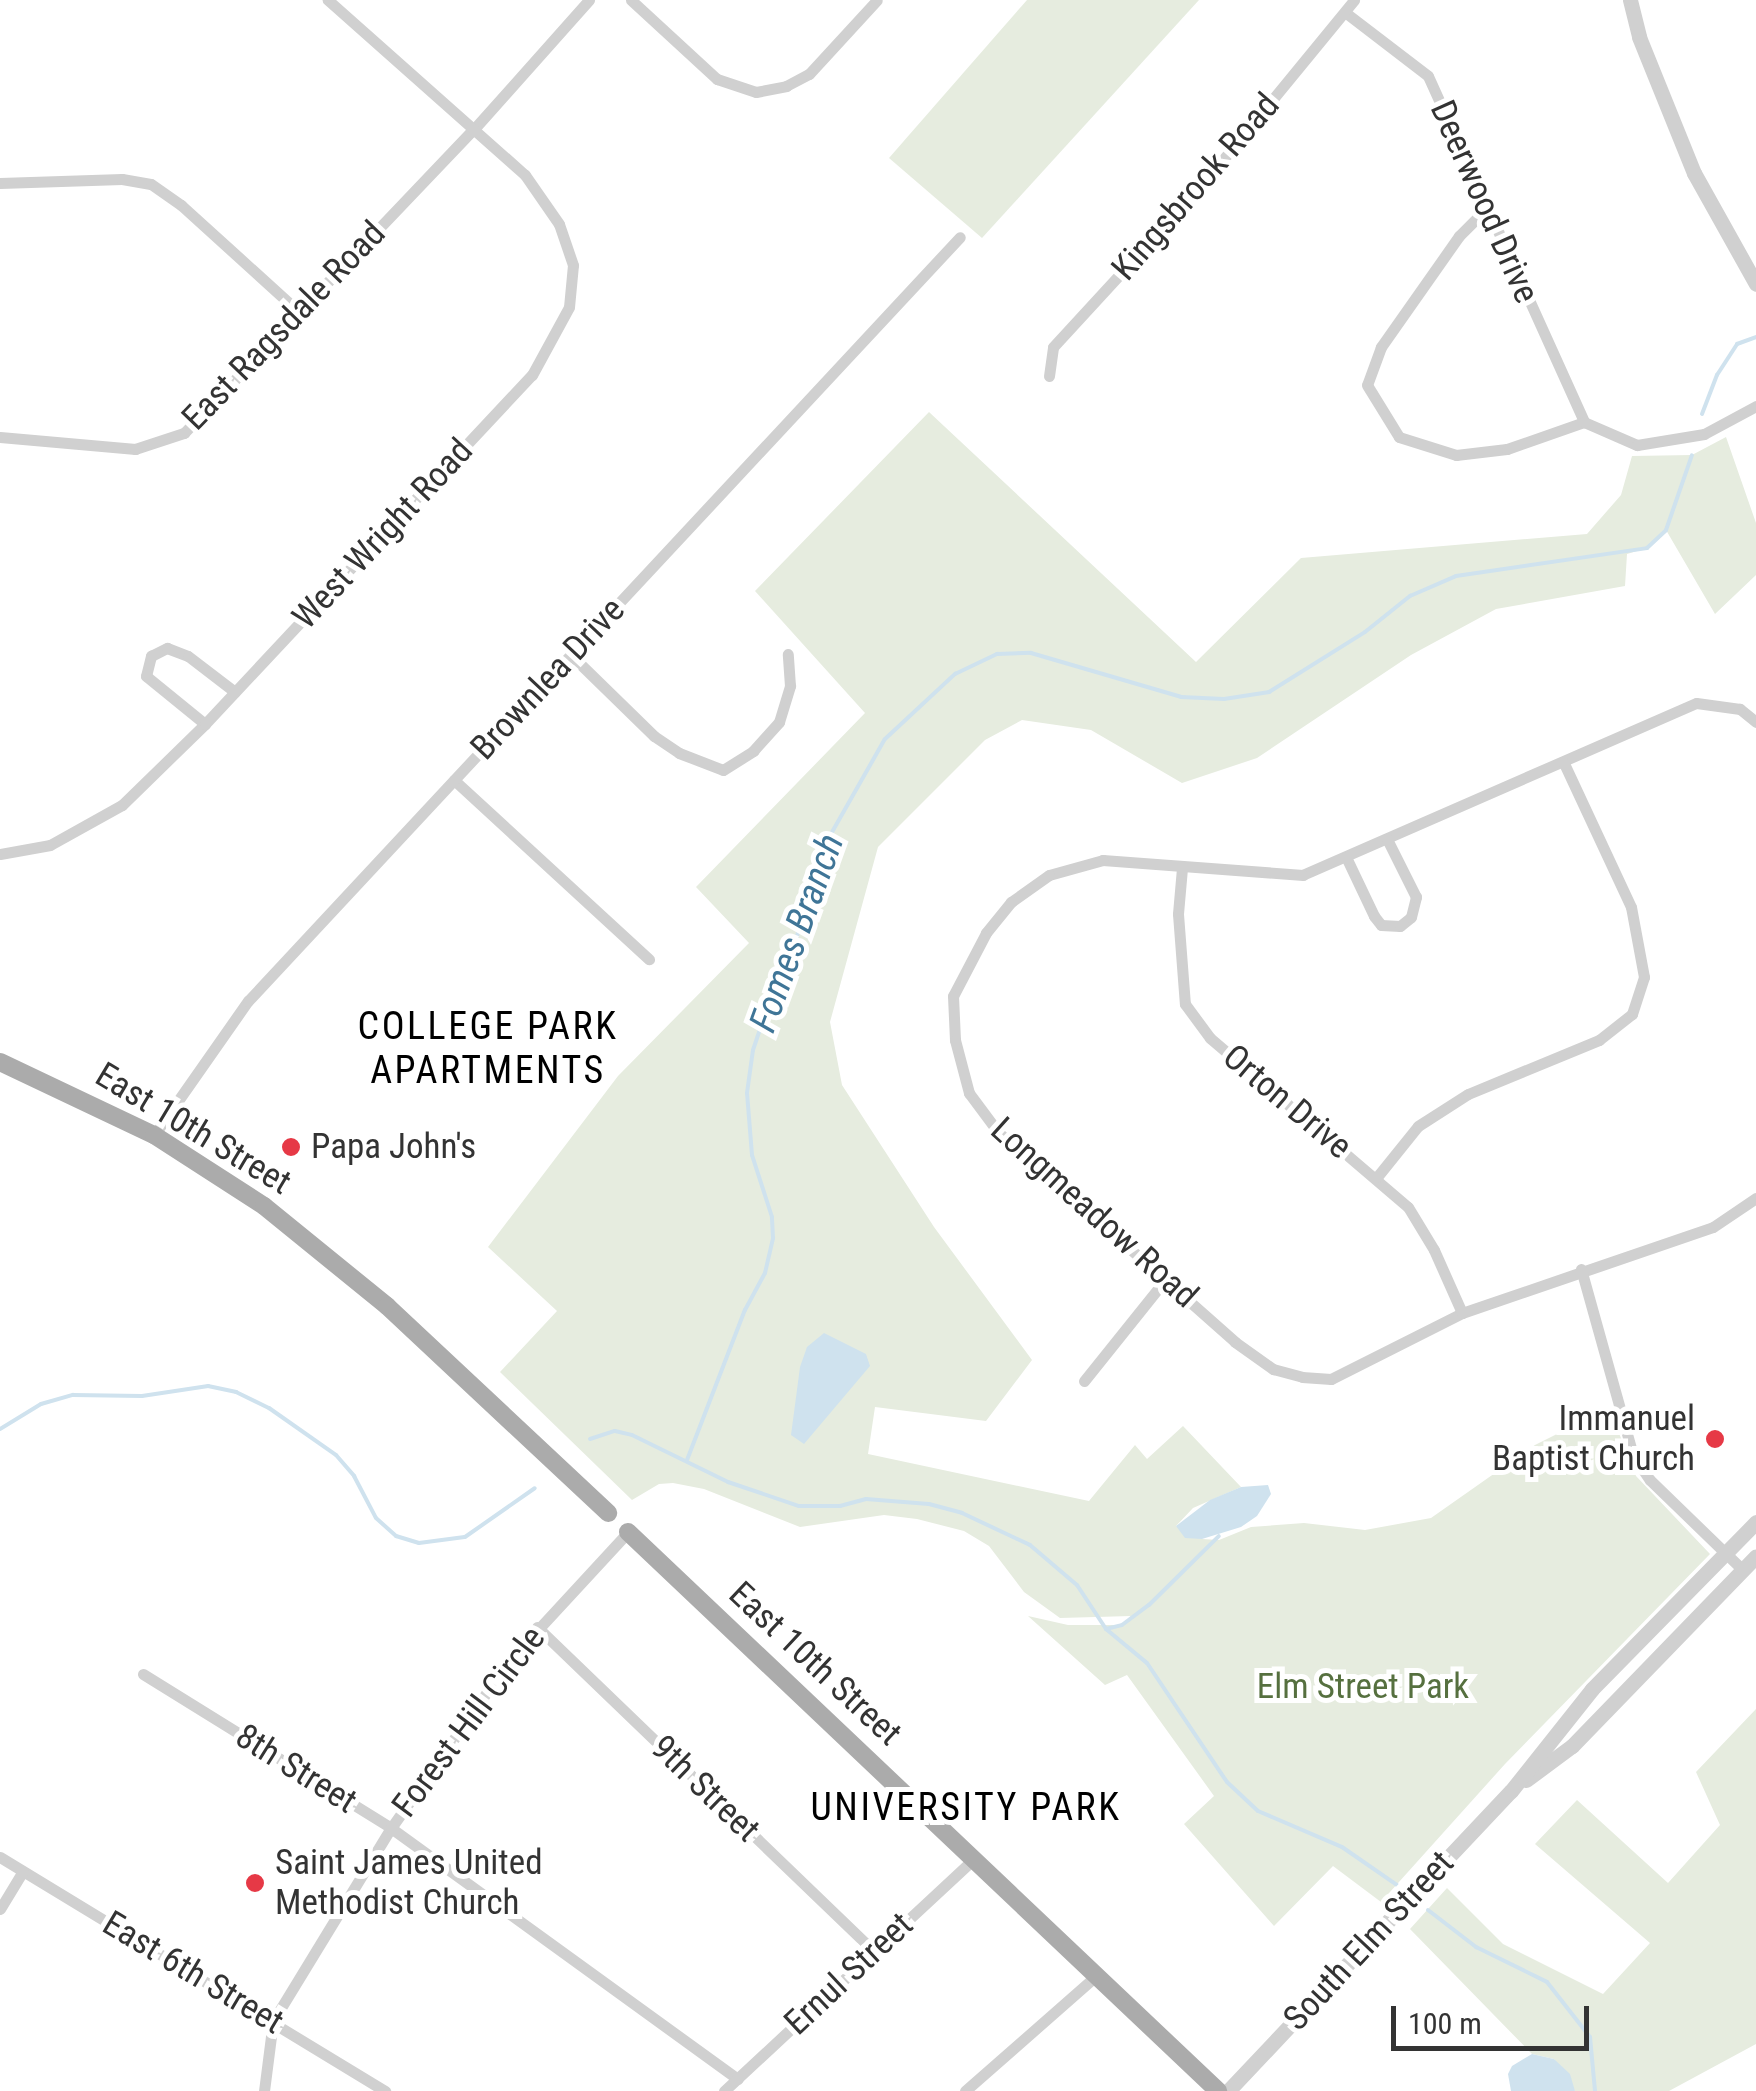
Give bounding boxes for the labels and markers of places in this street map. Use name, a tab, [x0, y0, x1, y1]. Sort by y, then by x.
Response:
place label: Papa John's	[311, 1126, 476, 1168]
marker: Papa John's	[280, 1136, 302, 1158]
place label: Immanuel Baptist Church	[1492, 1398, 1695, 1480]
marker: Immanuel Baptist Church	[1704, 1428, 1726, 1450]
place label: Saint James United Methodist Church	[275, 1842, 542, 1924]
marker: Saint James United Methodist Church	[244, 1872, 266, 1894]

